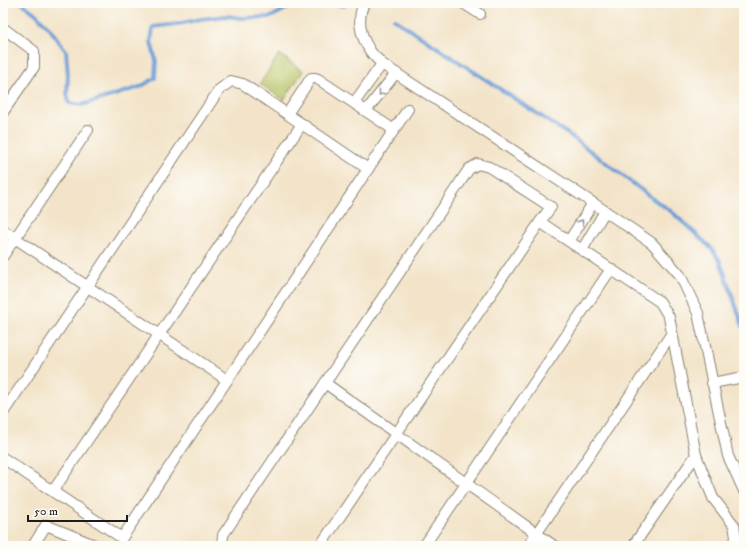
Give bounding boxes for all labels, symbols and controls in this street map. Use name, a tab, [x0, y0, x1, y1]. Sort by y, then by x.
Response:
one-way arrow	[379, 88, 386, 95]
one-way arrow	[576, 219, 583, 226]
scale bar	[28, 497, 127, 523]
text: 50 m	[34, 504, 58, 519]

